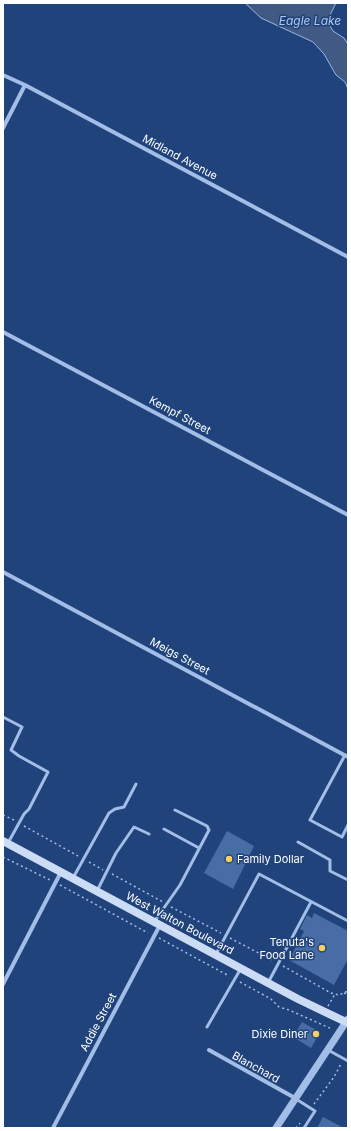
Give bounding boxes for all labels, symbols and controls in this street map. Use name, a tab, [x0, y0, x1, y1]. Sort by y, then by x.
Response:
water label: Eagle Lake	[279, 13, 341, 28]
street label: Midland Avenue	[140, 131, 220, 183]
street label: Kempf Street	[147, 393, 214, 437]
street label: Meigs Street	[148, 634, 213, 678]
place label: Family Dollar	[237, 852, 304, 866]
marker: Family Dollar	[224, 854, 234, 864]
street label: West Walton Boulevard	[124, 889, 236, 957]
place label: Tenuta's Food Lane	[260, 935, 314, 962]
marker: Tenuta's Food Lane	[317, 943, 327, 953]
street label: Addie Street	[77, 990, 119, 1054]
place label: Dixie Diner	[252, 1027, 308, 1041]
marker: Dixie Diner	[311, 1029, 321, 1039]
street label: Blanchard	[230, 1048, 282, 1086]

